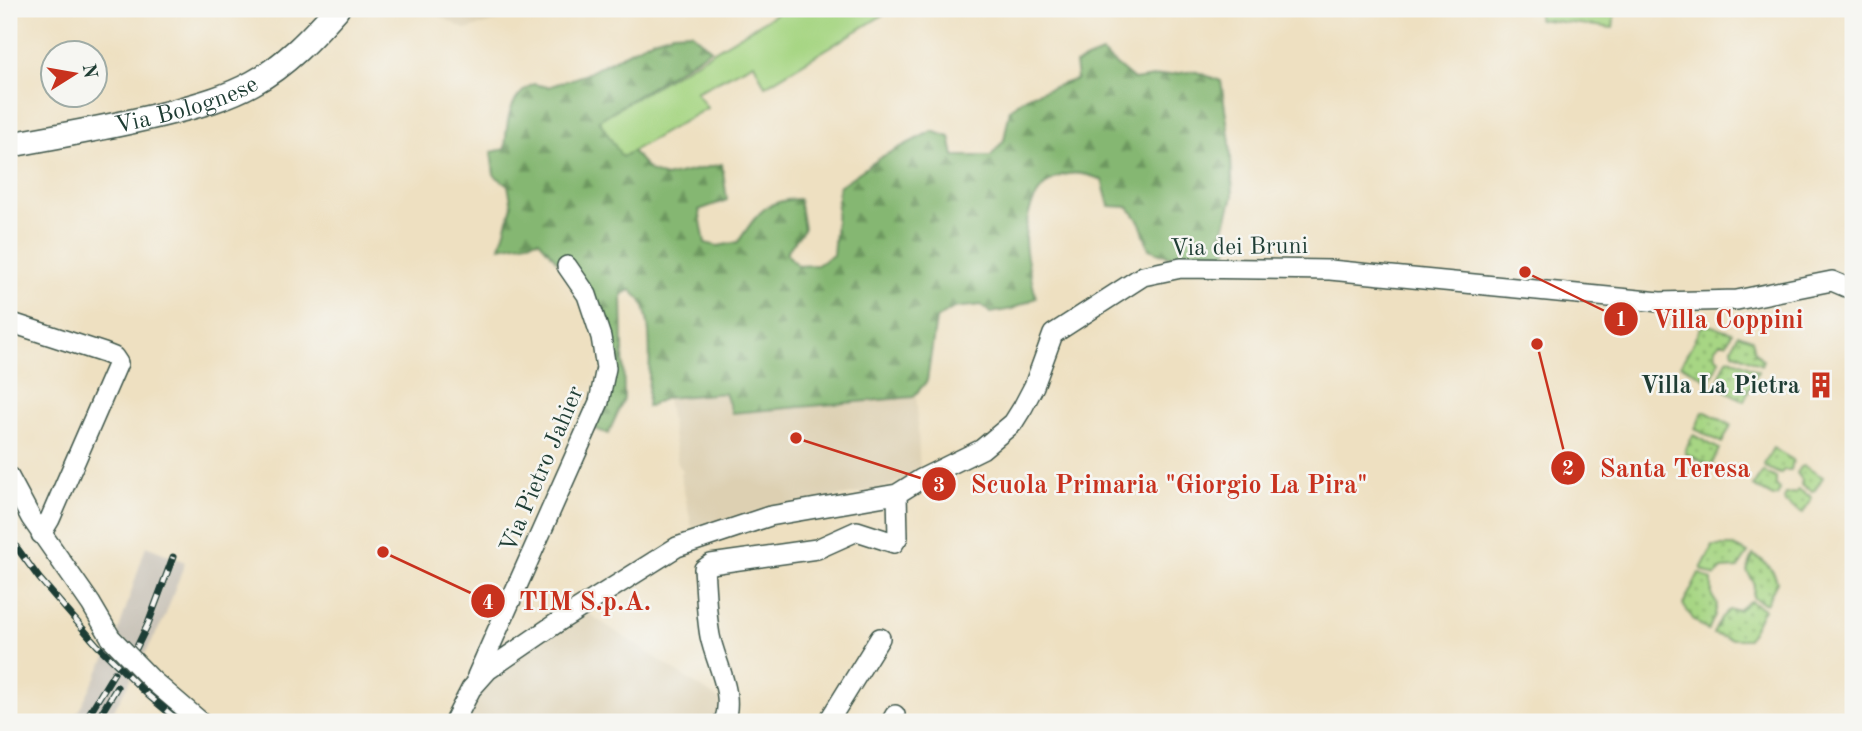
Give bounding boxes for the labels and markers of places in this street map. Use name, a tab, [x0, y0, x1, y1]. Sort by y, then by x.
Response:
callout: Villa Coppini	[1603, 296, 1817, 343]
building icon: Villa La Pietra	[1806, 370, 1836, 400]
place label: Villa La Pietra	[1641, 375, 1800, 399]
callout: Santa Teresa	[1550, 444, 1764, 491]
callout: Scuola Primaria "Giorgio La Pira"	[921, 461, 1381, 508]
callout: TIM S.p.A.	[470, 578, 665, 625]

